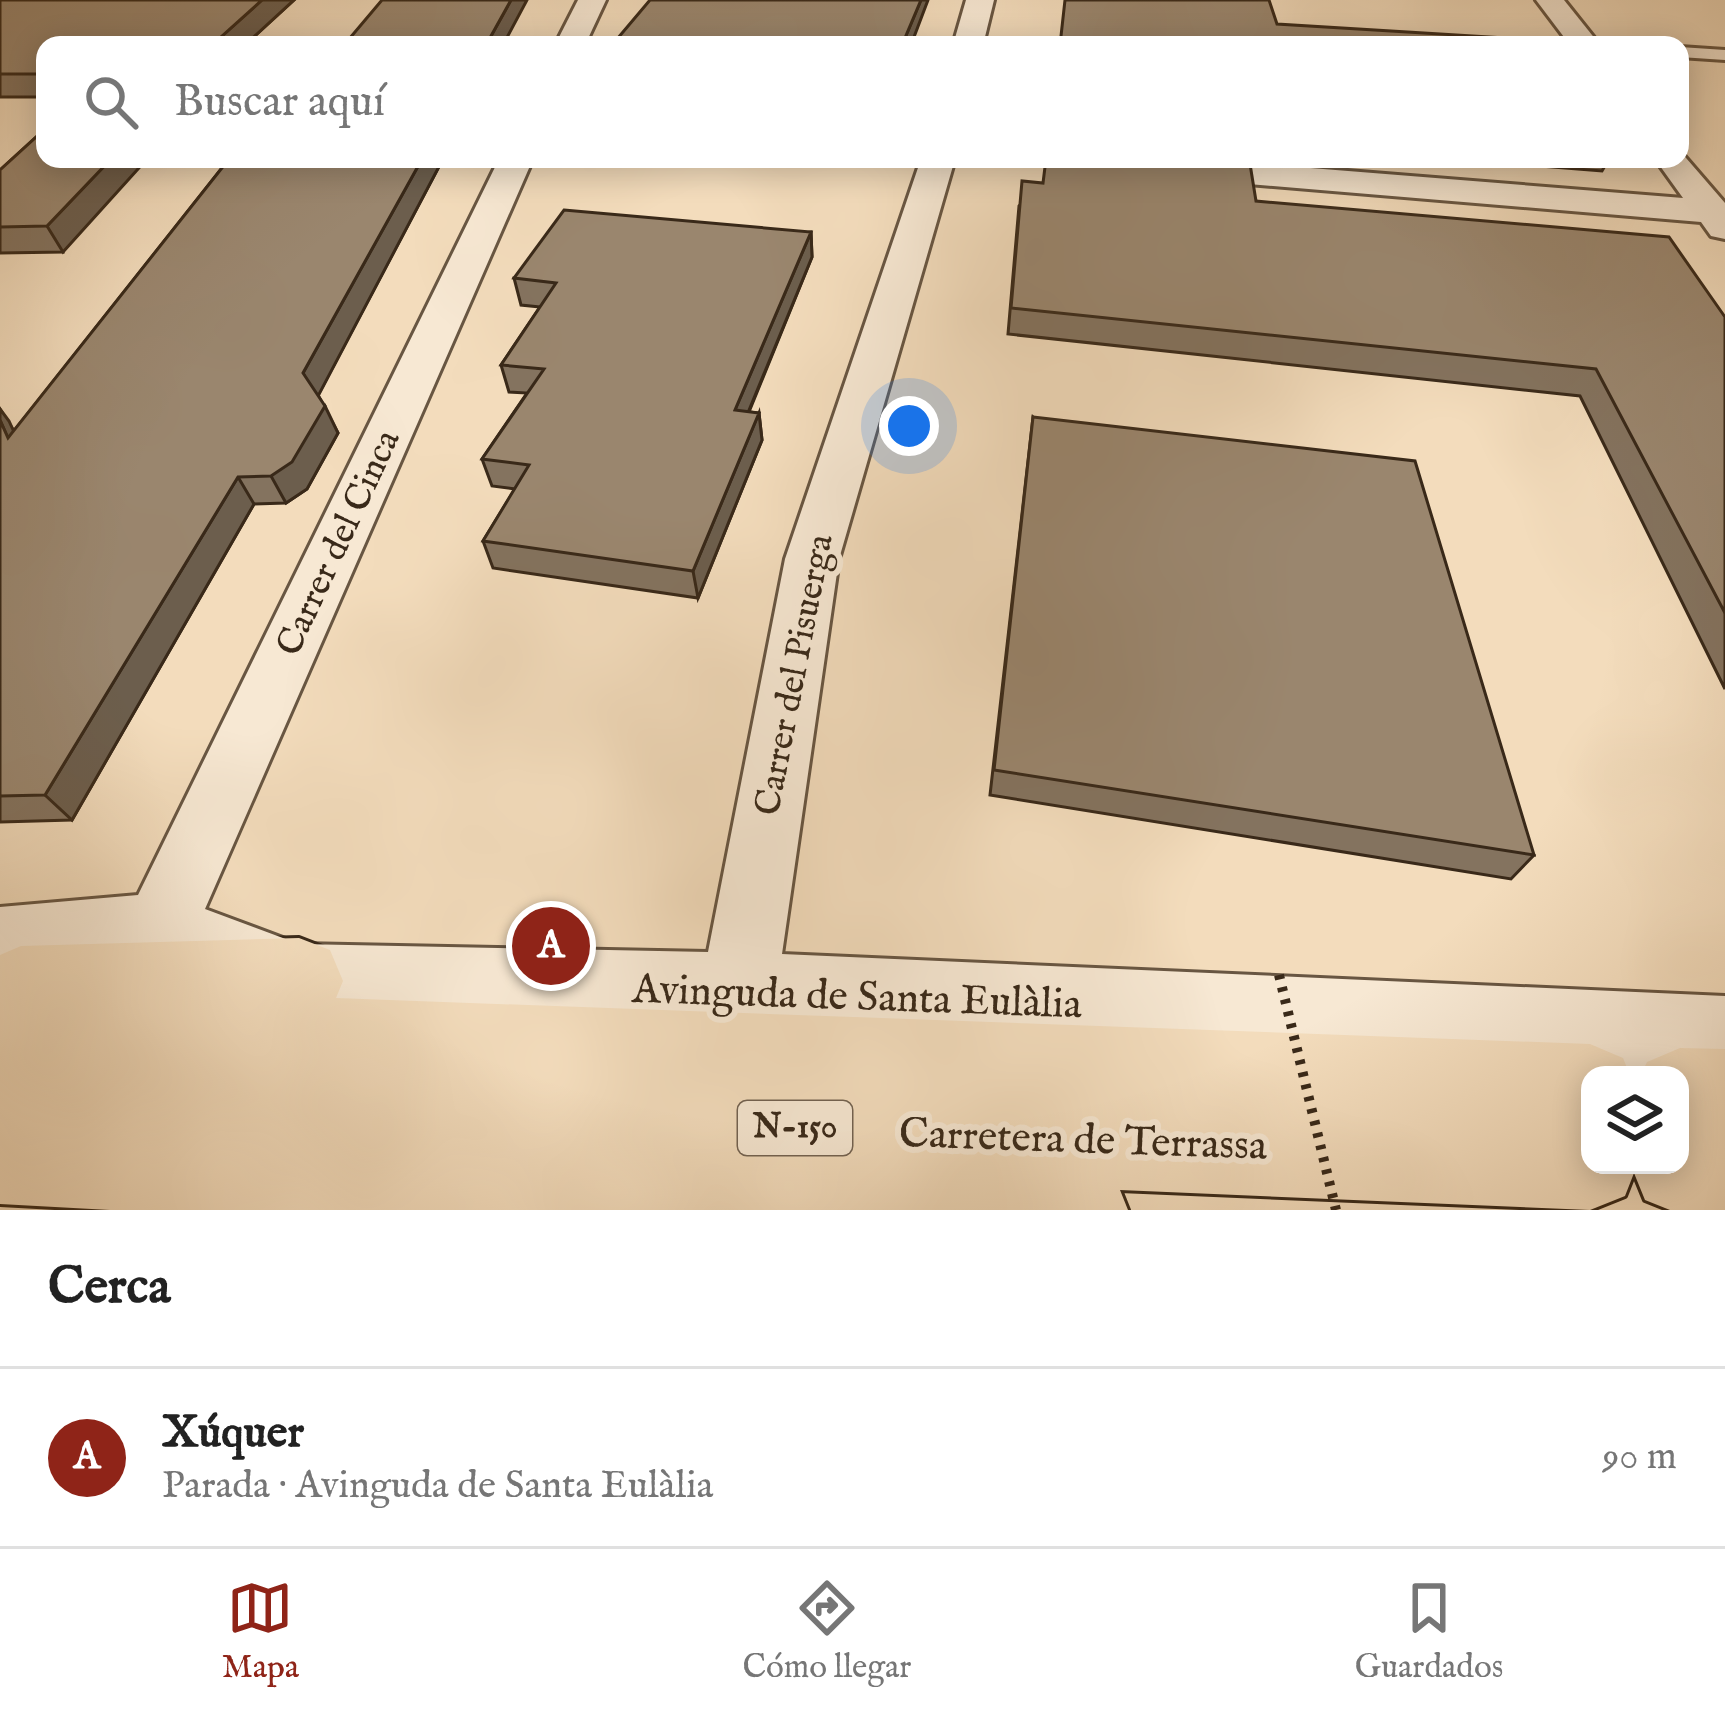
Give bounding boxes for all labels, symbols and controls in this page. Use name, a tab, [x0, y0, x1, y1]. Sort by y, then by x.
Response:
search box	[36, 36, 1689, 168]
icon: search	[78, 69, 144, 135]
text: Buscar aquí	[174, 74, 385, 131]
your location	[879, 396, 939, 456]
street label: Carrer del Cinca	[267, 422, 412, 663]
street label: Carrer del Pisuerga	[745, 530, 845, 819]
pin: A	[512, 901, 590, 991]
street label: Avinguda de Santa Eulàlia	[630, 964, 1084, 1032]
map controls	[1581, 1066, 1689, 1174]
button: layers	[1581, 1066, 1689, 1174]
road number: N-150	[738, 1101, 852, 1155]
street label: Carretera de Terrassa	[898, 1108, 1269, 1174]
text: Cerca	[48, 1256, 171, 1321]
text: Xúquer	[162, 1405, 304, 1462]
text: A	[74, 1433, 100, 1482]
text: 90 m	[1602, 1433, 1677, 1482]
text: Parada · Avinguda de Santa Eulàlia	[162, 1462, 713, 1511]
tab: Mapa	[222, 1575, 299, 1689]
tab: Cómo llegar	[742, 1575, 911, 1689]
tab: Guardados	[1355, 1575, 1503, 1689]

